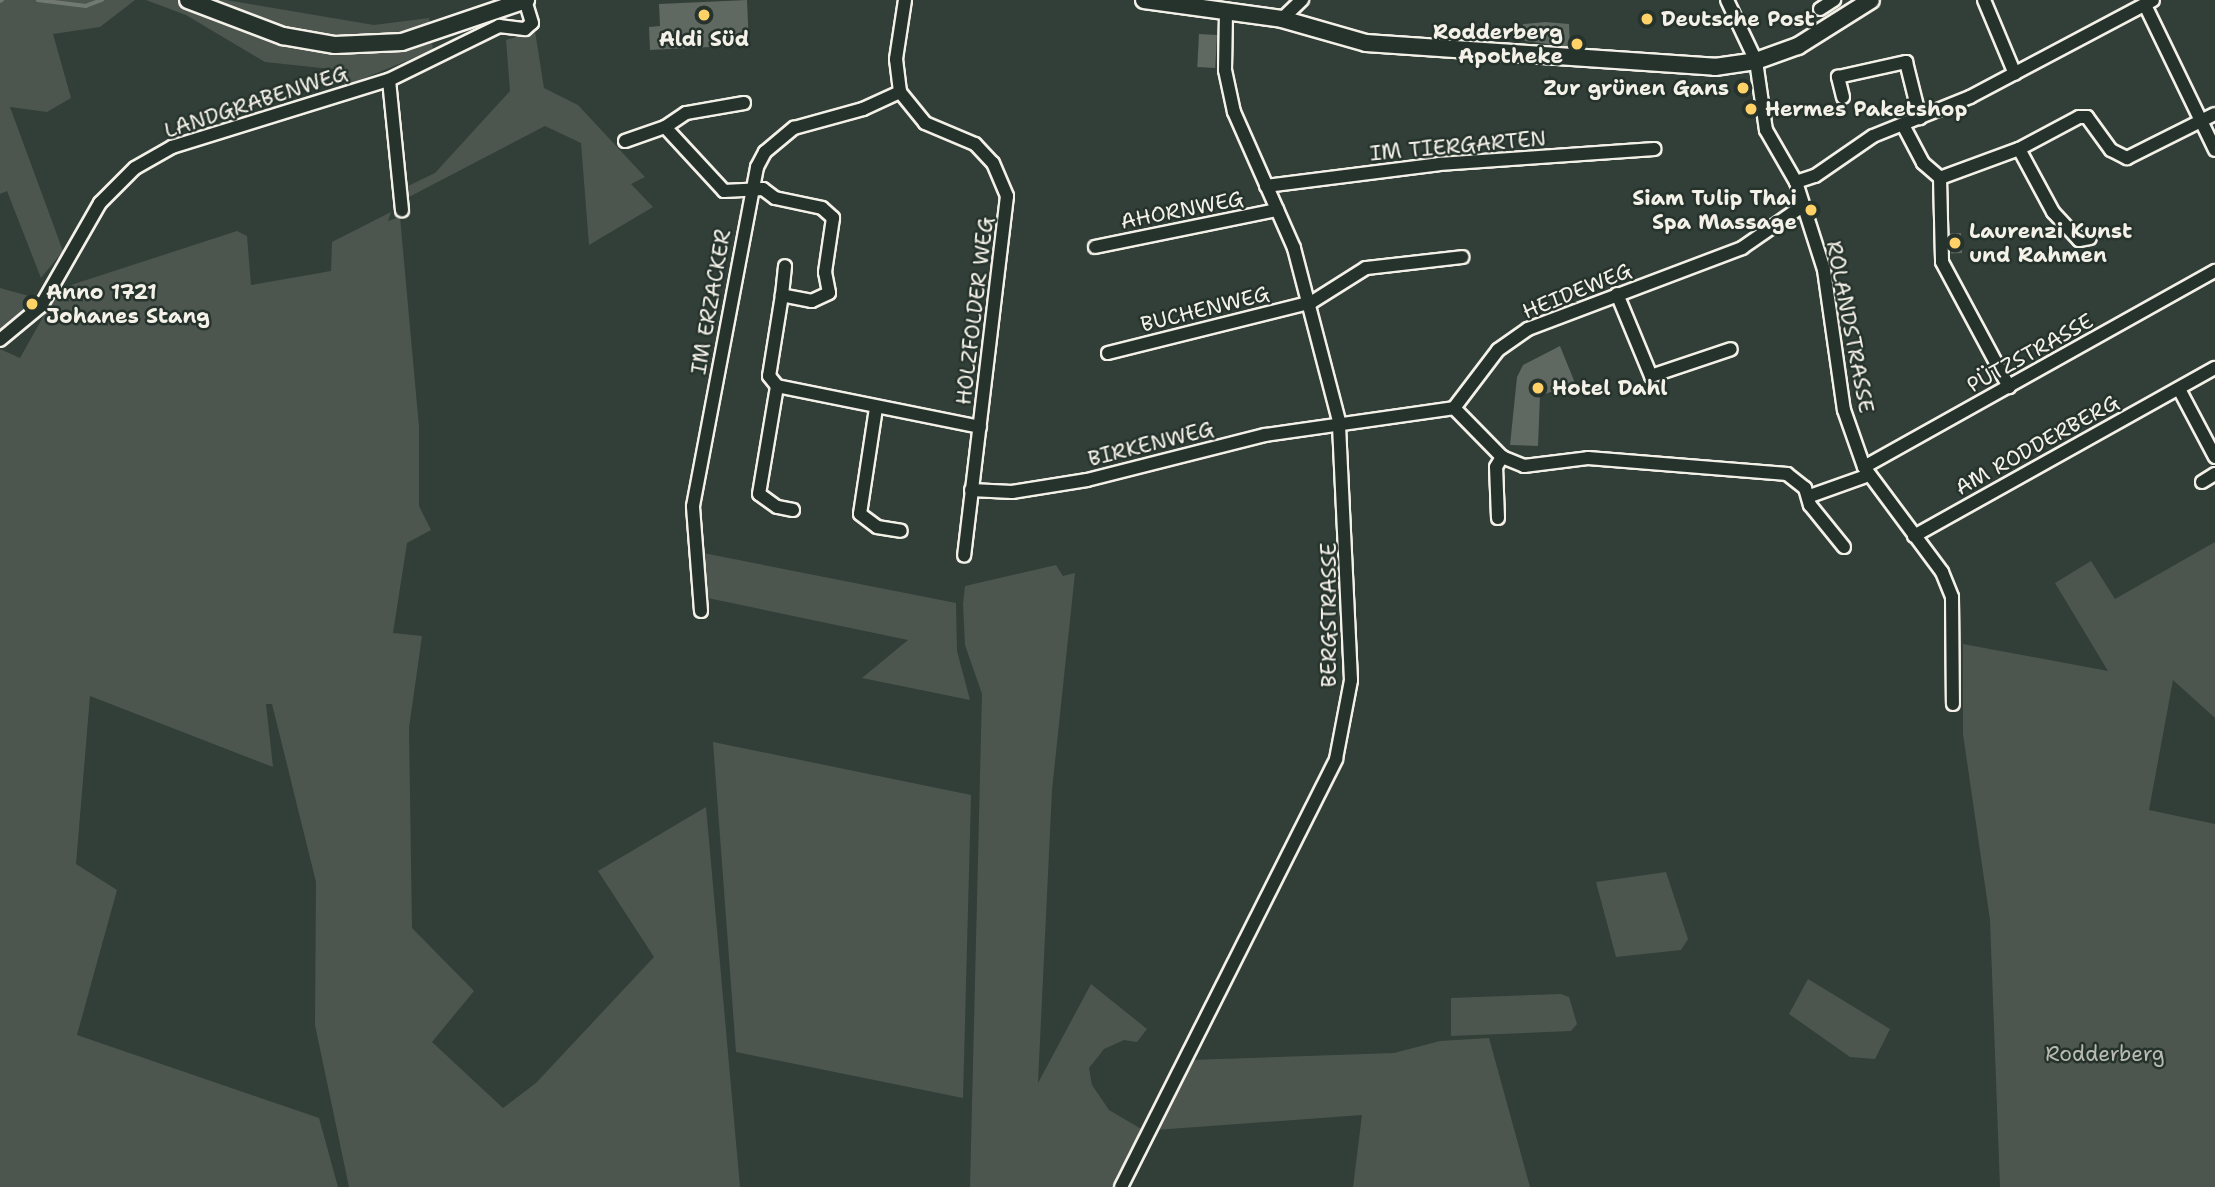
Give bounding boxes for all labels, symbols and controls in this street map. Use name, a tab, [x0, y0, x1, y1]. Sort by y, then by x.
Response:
place label: Deutsche Post	[1661, 6, 1815, 32]
marker: Aldi Süd	[696, 7, 712, 23]
marker: Deutsche Post	[1639, 11, 1655, 27]
place label: Rodderberg Apotheke	[1433, 19, 1563, 69]
place label: Aldi Süd	[659, 26, 749, 52]
marker: Rodderberg Apotheke	[1569, 36, 1585, 52]
street label: LANDGRABENWEG	[161, 60, 351, 144]
place label: Zur grünen Gans	[1543, 75, 1729, 101]
marker: Zur grünen Gans	[1735, 80, 1751, 96]
place label: Hermes Paketshop	[1765, 96, 1967, 122]
marker: Hermes Paketshop	[1743, 101, 1759, 117]
street label: IM TIERGARTEN	[1369, 126, 1547, 166]
place label: Siam Tulip Thai Spa Massage	[1632, 185, 1797, 235]
street label: AHORNWEG	[1118, 186, 1246, 234]
marker: Siam Tulip Thai Spa Massage	[1803, 202, 1819, 218]
street label: HOLZFOLDER WEG	[951, 216, 999, 406]
place label: Laurenzi Kunst und Rahmen	[1969, 218, 2132, 268]
street label: IM ERZACKER	[686, 228, 736, 376]
marker: Laurenzi Kunst und Rahmen	[1947, 235, 1963, 251]
street label: ROLANDSTRASSE	[1821, 239, 1879, 415]
street label: HEIDEWEG	[1519, 258, 1635, 324]
place label: Anno 1721 Johanes Stang	[46, 279, 210, 329]
street label: BUCHENWEG	[1138, 281, 1272, 337]
marker: Anno 1721 Johanes Stang	[24, 296, 40, 312]
street label: PÜTZSTRASSE	[1963, 308, 2097, 398]
place label: Hotel Dahl	[1552, 375, 1667, 401]
marker: Hotel Dahl	[1530, 380, 1546, 396]
street label: AM RODDERBERG	[1951, 390, 2123, 500]
street label: BIRKENWEG	[1086, 416, 1216, 472]
street label: BERGSTRASSE	[1316, 543, 1342, 687]
park label: Rodderberg	[2045, 1041, 2165, 1067]

